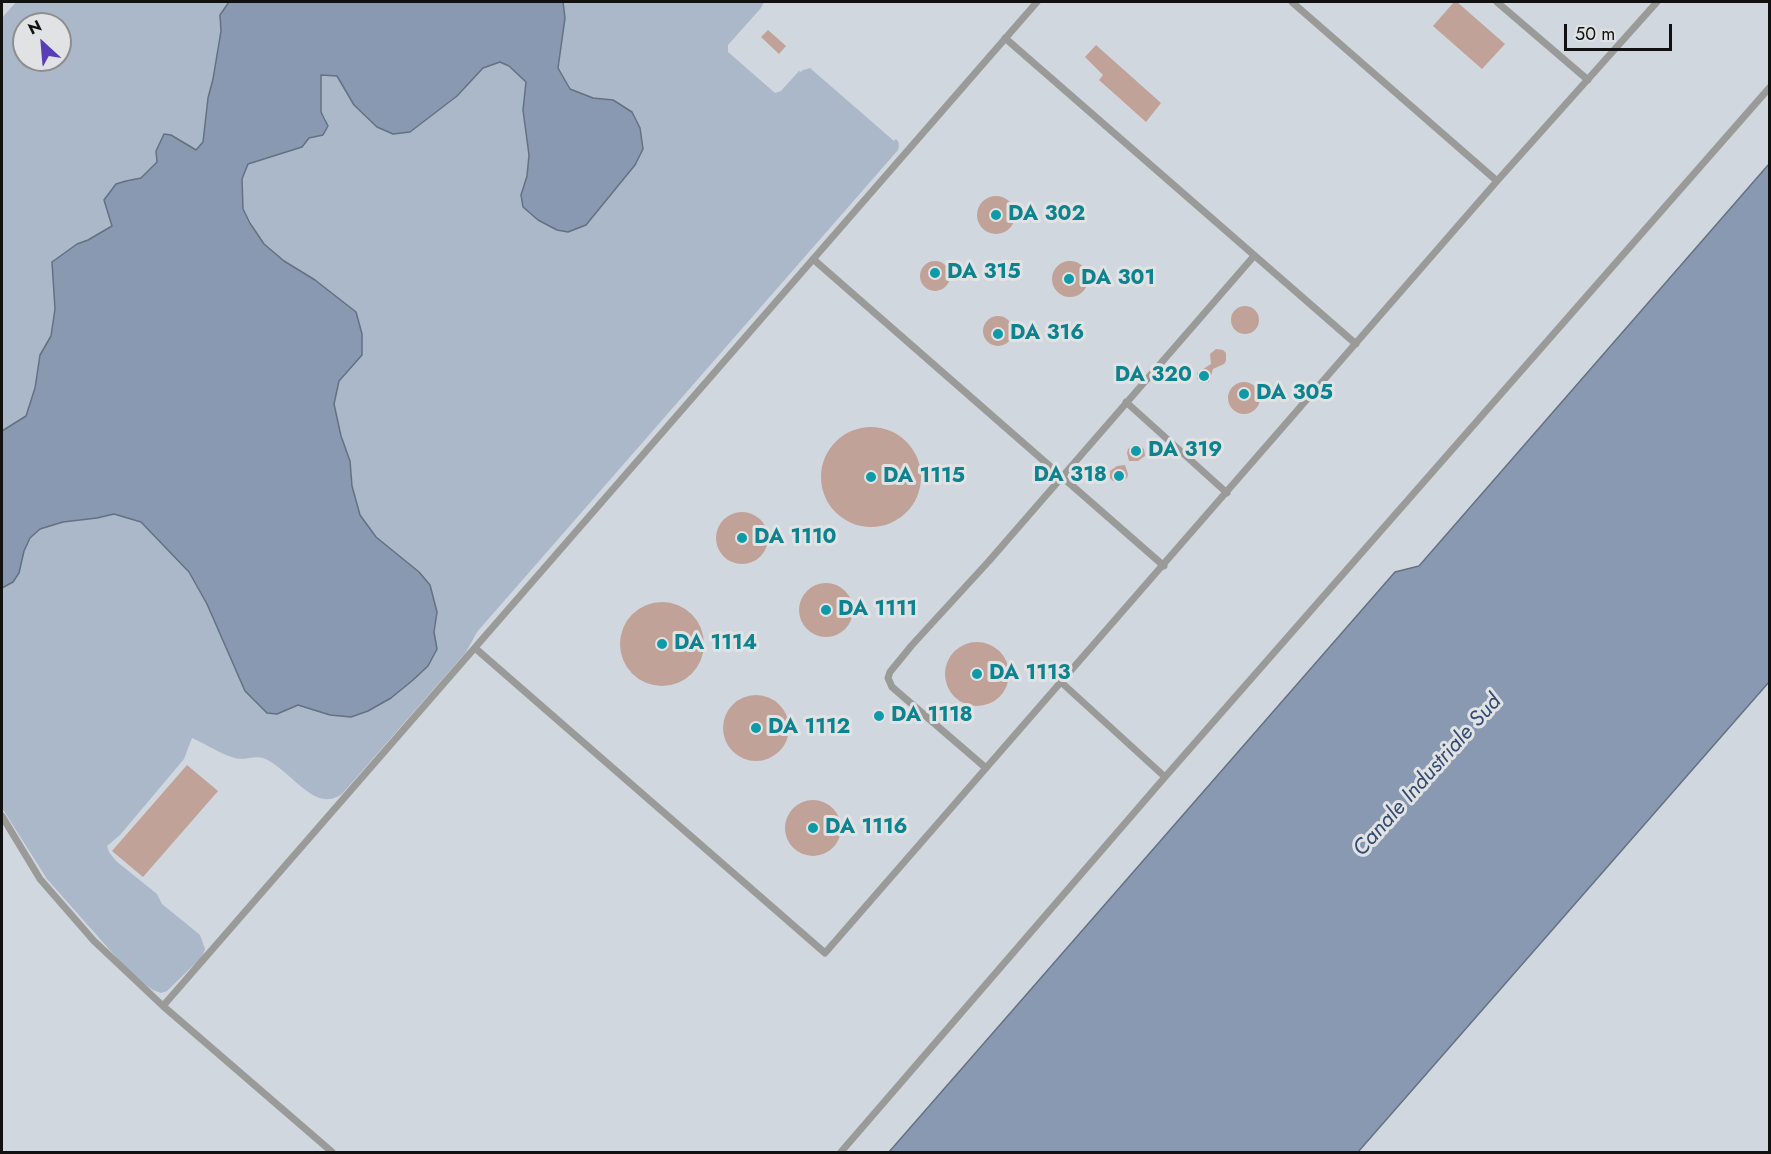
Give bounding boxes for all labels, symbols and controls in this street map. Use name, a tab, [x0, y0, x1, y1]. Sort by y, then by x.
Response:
north arrow	[12, 12, 72, 72]
scale bar	[1567, 12, 1675, 50]
text: N	[24, 14, 46, 40]
text: 50 m	[1575, 21, 1615, 47]
place label: DA 302	[1008, 202, 1085, 228]
marker: DA 302	[989, 208, 1003, 222]
place label: DA 315	[947, 260, 1021, 286]
marker: DA 315	[928, 266, 942, 280]
place label: DA 301	[1081, 266, 1155, 292]
marker: DA 301	[1062, 272, 1076, 286]
place label: DA 316	[1010, 321, 1084, 347]
marker: DA 316	[991, 327, 1005, 341]
place label: DA 320	[1115, 363, 1192, 389]
marker: DA 320	[1197, 369, 1211, 383]
place label: DA 305	[1256, 381, 1333, 407]
marker: DA 305	[1237, 387, 1251, 401]
place label: DA 319	[1148, 438, 1222, 464]
marker: DA 319	[1129, 444, 1143, 458]
place label: DA 318	[1034, 463, 1107, 489]
place label: DA 1115	[883, 464, 965, 490]
marker: DA 318	[1112, 469, 1126, 483]
marker: DA 1115	[864, 470, 878, 484]
place label: DA 1110	[754, 525, 836, 551]
marker: DA 1110	[735, 531, 749, 545]
place label: DA 1111	[838, 597, 917, 623]
marker: DA 1111	[819, 603, 833, 617]
place label: DA 1114	[674, 631, 757, 657]
marker: DA 1114	[655, 637, 669, 651]
place label: DA 1113	[989, 661, 1071, 687]
marker: DA 1113	[970, 667, 984, 681]
water label: Canale Industriale Sud	[1348, 690, 1508, 862]
place label: DA 1118	[891, 703, 973, 729]
marker: DA 1118	[872, 709, 886, 723]
place label: DA 1112	[768, 715, 850, 741]
marker: DA 1112	[749, 721, 763, 735]
place label: DA 1116	[825, 815, 908, 841]
marker: DA 1116	[806, 821, 820, 835]

